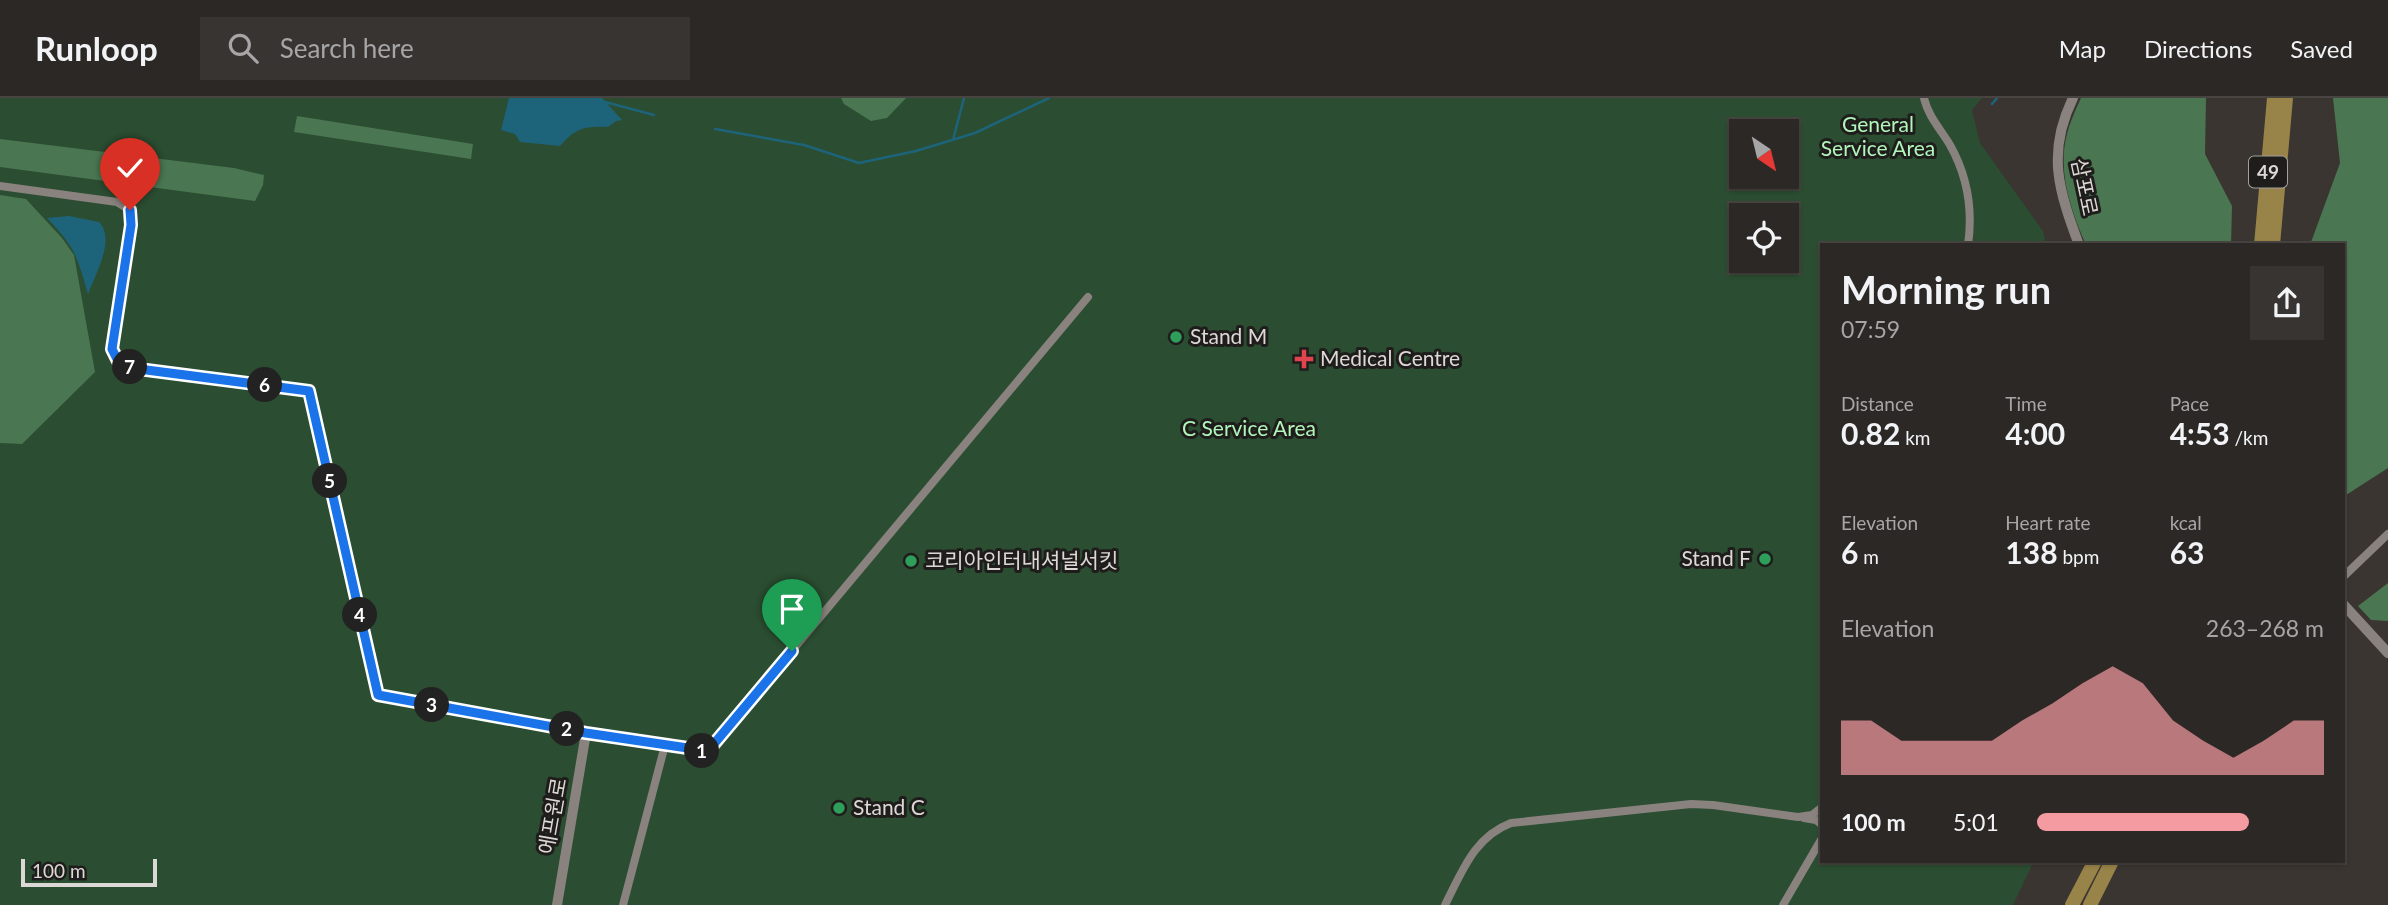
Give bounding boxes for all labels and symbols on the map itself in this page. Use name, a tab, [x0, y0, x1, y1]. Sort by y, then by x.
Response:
park label: General Service Area	[1821, 111, 1935, 160]
north arrow	[1729, 119, 1799, 189]
pin	[100, 138, 160, 210]
street label: 삼포로	[2067, 156, 2104, 218]
road number: 49	[2249, 156, 2287, 188]
place label: Stand M	[1190, 323, 1267, 348]
marker: Stand M	[1168, 329, 1184, 345]
place label: Medical Centre	[1320, 345, 1460, 370]
marker: Medical Centre	[1294, 349, 1314, 369]
pin: 7	[113, 350, 148, 384]
pin: 6	[247, 368, 282, 402]
park label: C Service Area	[1182, 415, 1316, 440]
pin: 5	[312, 464, 348, 498]
place label: Stand F	[1681, 545, 1751, 570]
place label: 코리아인터내셔널서킷	[925, 547, 1118, 572]
marker: Stand F	[1757, 551, 1773, 567]
marker: 코리아인터내셔널서킷	[903, 553, 919, 569]
pin	[762, 579, 822, 651]
pin: 4	[342, 598, 378, 632]
pin: 3	[414, 688, 450, 722]
pin: 2	[550, 712, 584, 746]
pin: 1	[684, 734, 720, 768]
street label: 에프원로	[533, 776, 571, 856]
place label: Stand C	[853, 794, 925, 819]
marker: Stand C	[831, 800, 847, 816]
scale bar	[21, 856, 158, 888]

